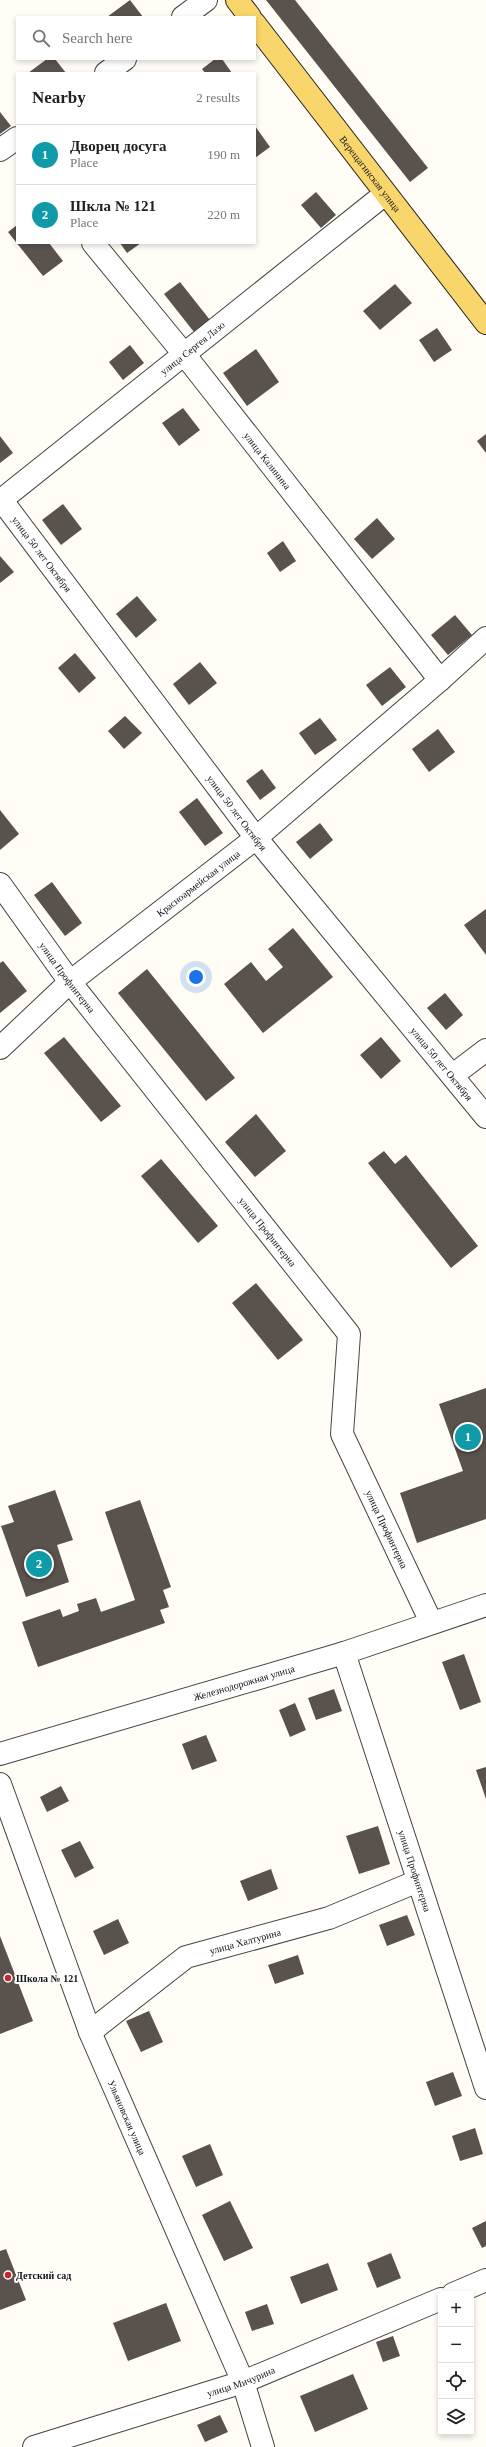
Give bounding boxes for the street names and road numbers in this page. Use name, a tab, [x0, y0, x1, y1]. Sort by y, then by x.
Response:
street label: Верещагинская улица	[338, 133, 404, 214]
street label: улица Сергея Лазо	[158, 319, 227, 377]
street label: улица Калинина	[242, 430, 294, 492]
street label: улица 50 лет Октября	[10, 514, 74, 594]
street label: улица 50 лет Октября	[205, 773, 270, 853]
street label: Красноармейская улица	[154, 847, 242, 918]
street label: улица Профинтерна	[38, 940, 98, 1015]
street label: улица 50 лет Октября	[409, 1025, 476, 1103]
street label: улица Профинтерна	[237, 1195, 299, 1269]
street label: улица Профинтерна	[364, 1488, 410, 1570]
street label: Железнодорожная улица	[192, 1662, 296, 1703]
street label: улица Профинтерна	[397, 1828, 434, 1913]
street label: улица Халтурина	[208, 1926, 282, 1956]
street label: Ульяновская улица	[106, 2078, 149, 2157]
street label: улица Мичурина	[205, 2364, 277, 2398]

